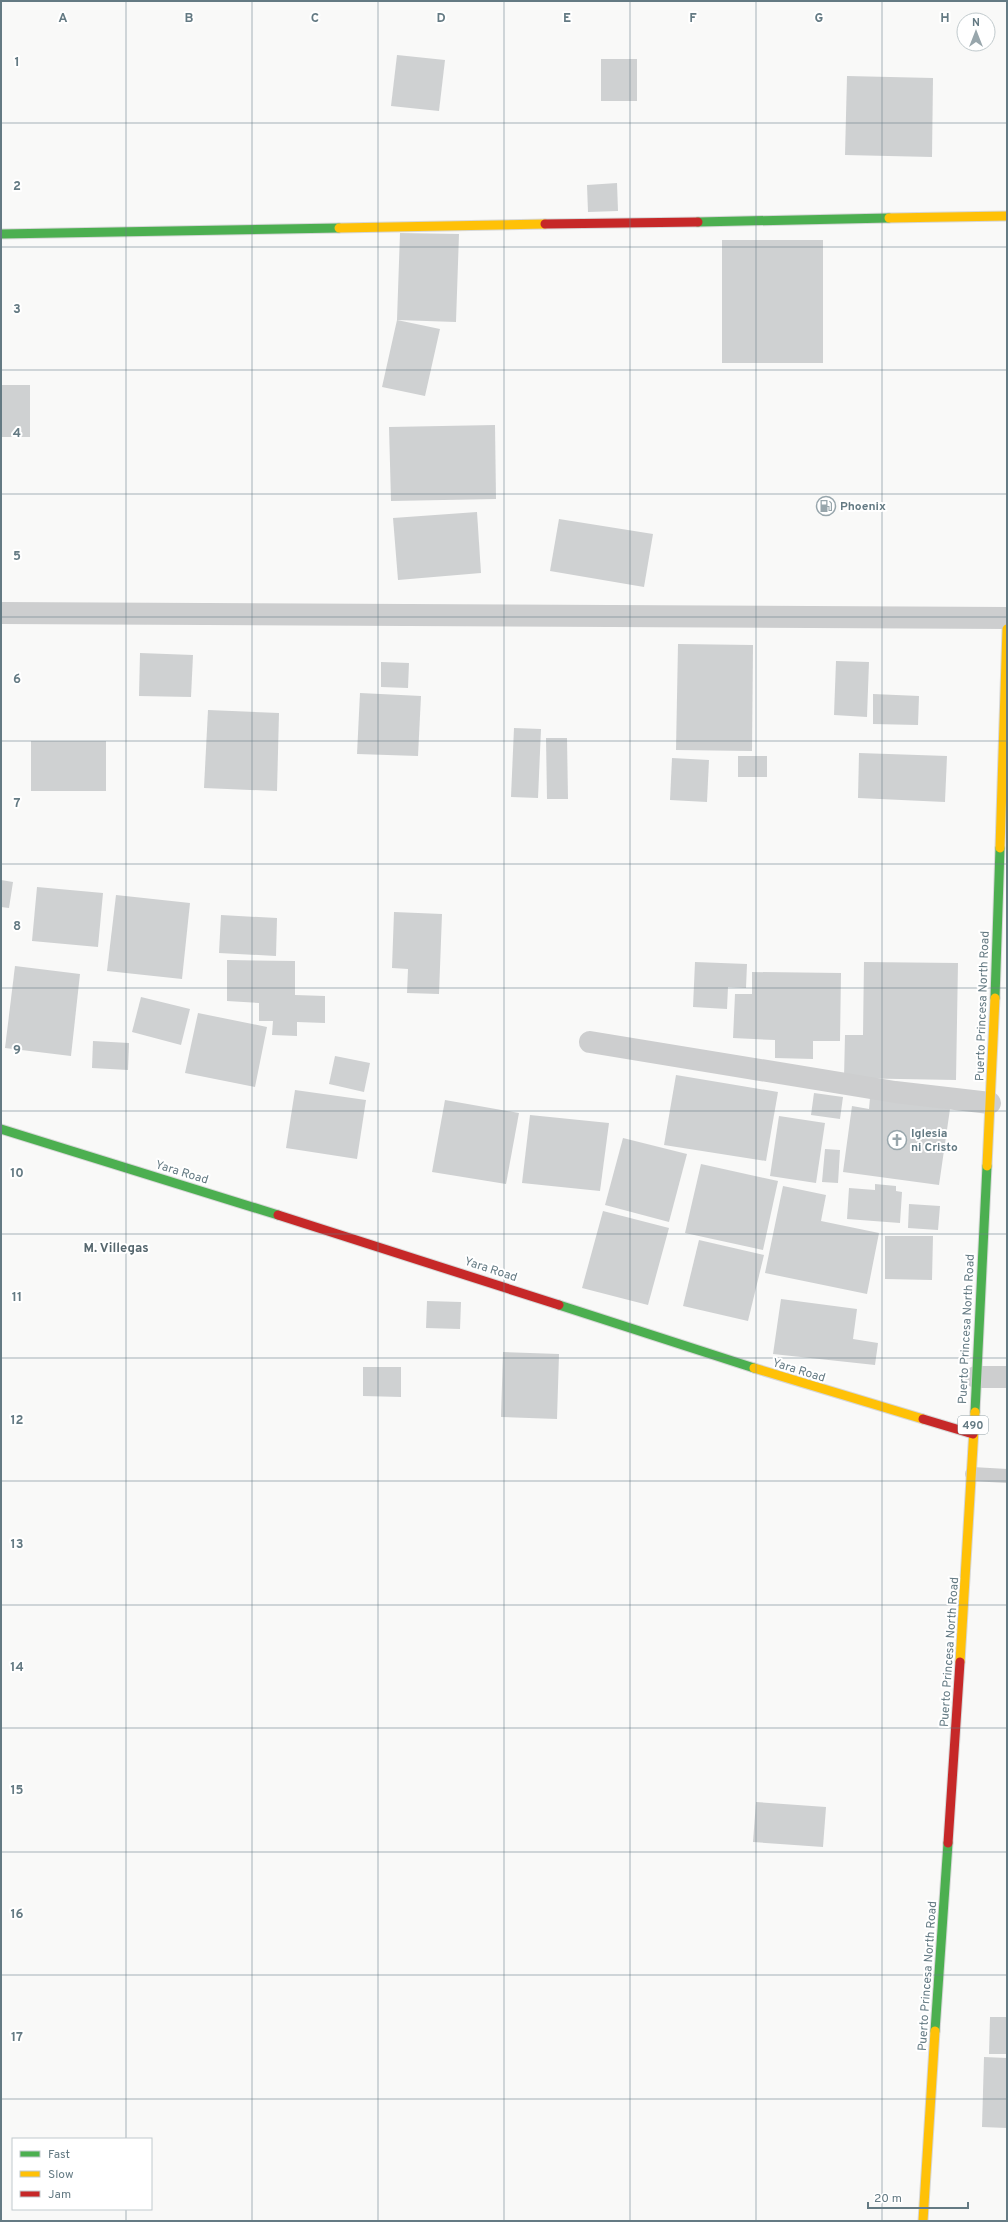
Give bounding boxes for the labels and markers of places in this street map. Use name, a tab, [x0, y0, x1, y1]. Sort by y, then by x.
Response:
fuel station icon: Phoenix	[815, 495, 837, 517]
place label: Phoenix	[840, 499, 886, 515]
place label: Iglesia ni Cristo	[911, 1126, 958, 1156]
church icon: Iglesia ni Cristo	[886, 1129, 908, 1151]

